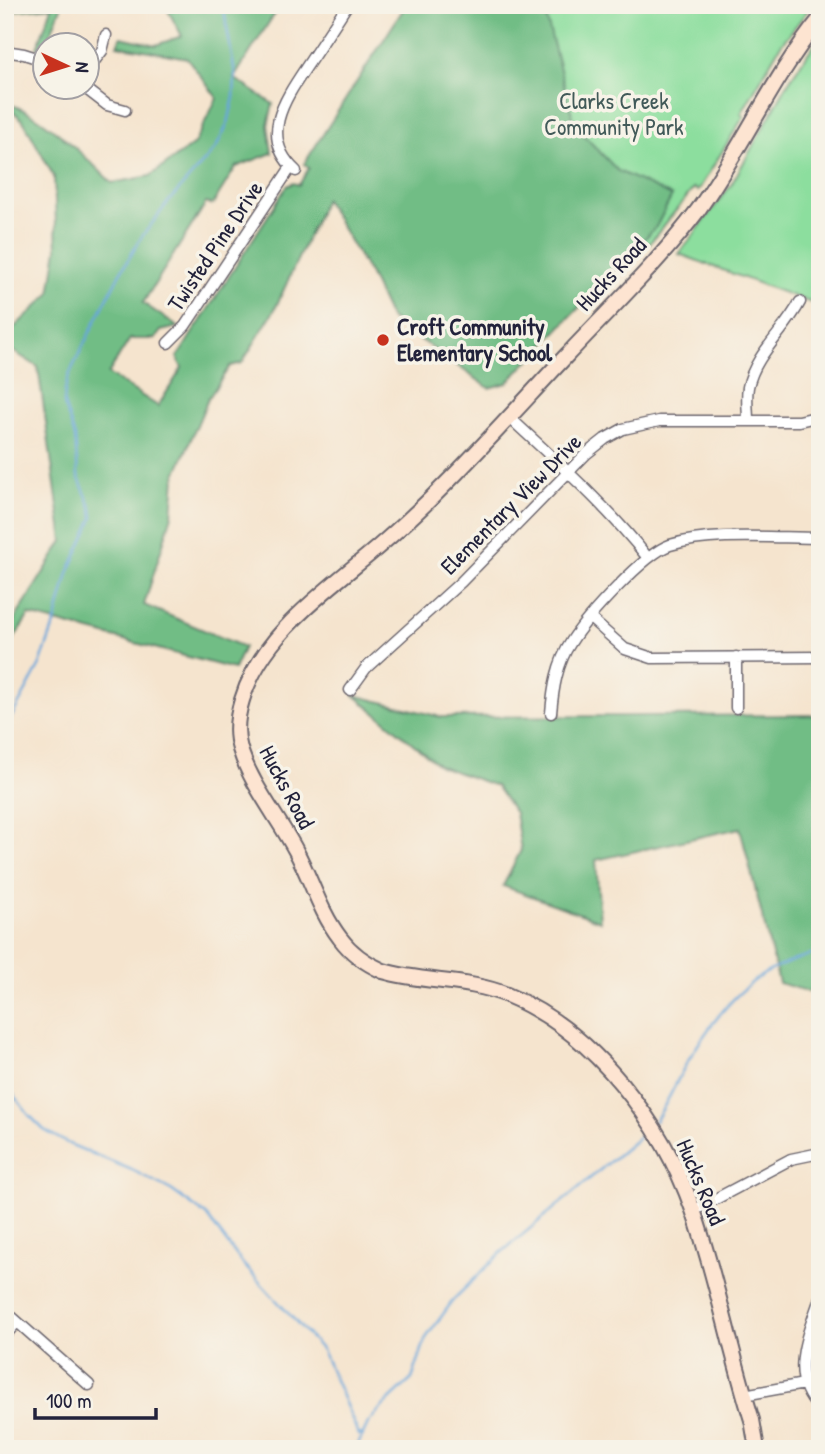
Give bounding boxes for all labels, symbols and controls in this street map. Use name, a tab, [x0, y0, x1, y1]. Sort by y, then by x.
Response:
north arrow	[32, 32, 102, 102]
text: N	[70, 61, 96, 73]
park label: Clarks Creek Community Park	[544, 85, 684, 142]
street label: Twisted Pine Drive	[159, 174, 270, 317]
street label: Hucks Road	[569, 230, 653, 317]
place label: Croft Community Elementary School	[397, 311, 553, 369]
marker: Croft Community Elementary School	[375, 332, 391, 348]
street label: Elementary View Drive	[433, 426, 588, 581]
street label: Hucks Road	[253, 740, 322, 834]
street label: Hucks Road	[670, 1134, 733, 1229]
scale bar	[35, 1377, 156, 1421]
text: 100 m	[46, 1386, 92, 1415]

